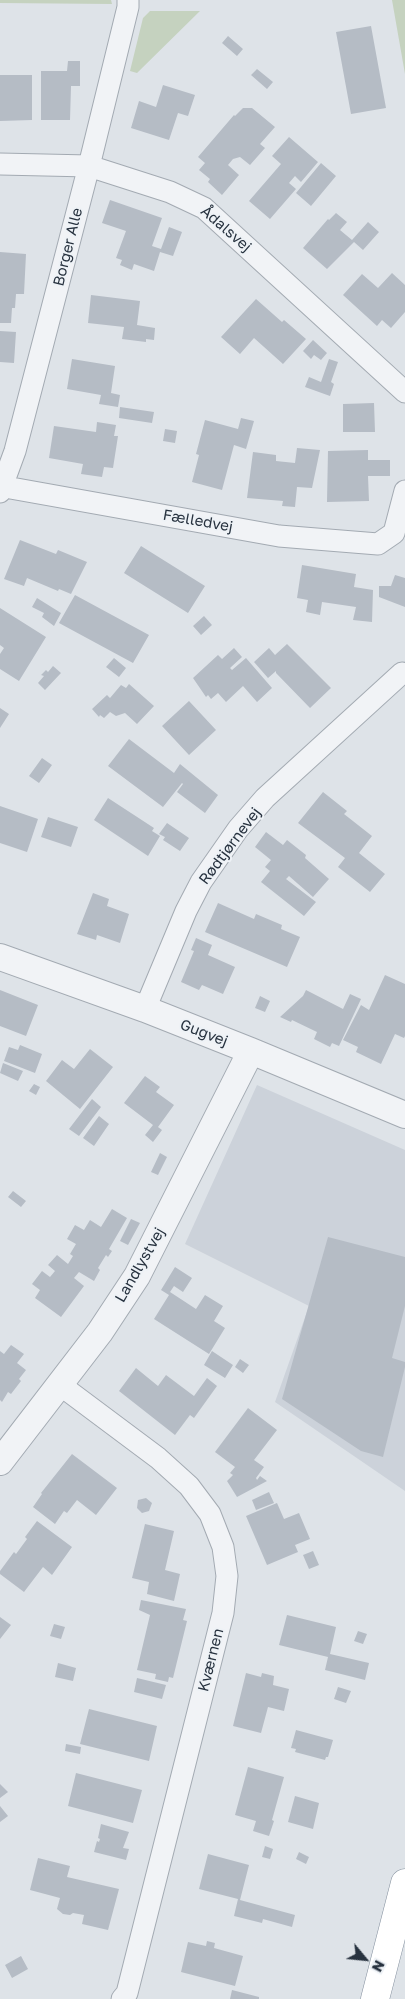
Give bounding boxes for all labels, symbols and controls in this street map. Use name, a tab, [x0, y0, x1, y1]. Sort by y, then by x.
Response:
street label: Ådalsvej	[197, 202, 255, 256]
street label: Borger Alle	[50, 206, 86, 288]
street label: Fælledvej	[162, 506, 234, 536]
street label: Rødtjørnevej	[195, 804, 265, 888]
street label: Gugvej	[178, 1016, 230, 1050]
street label: Landlystvej	[111, 1224, 169, 1306]
street label: Kværnen	[194, 1626, 228, 1694]
north arrow	[340, 1934, 390, 1984]
text: N	[369, 1958, 389, 1975]

